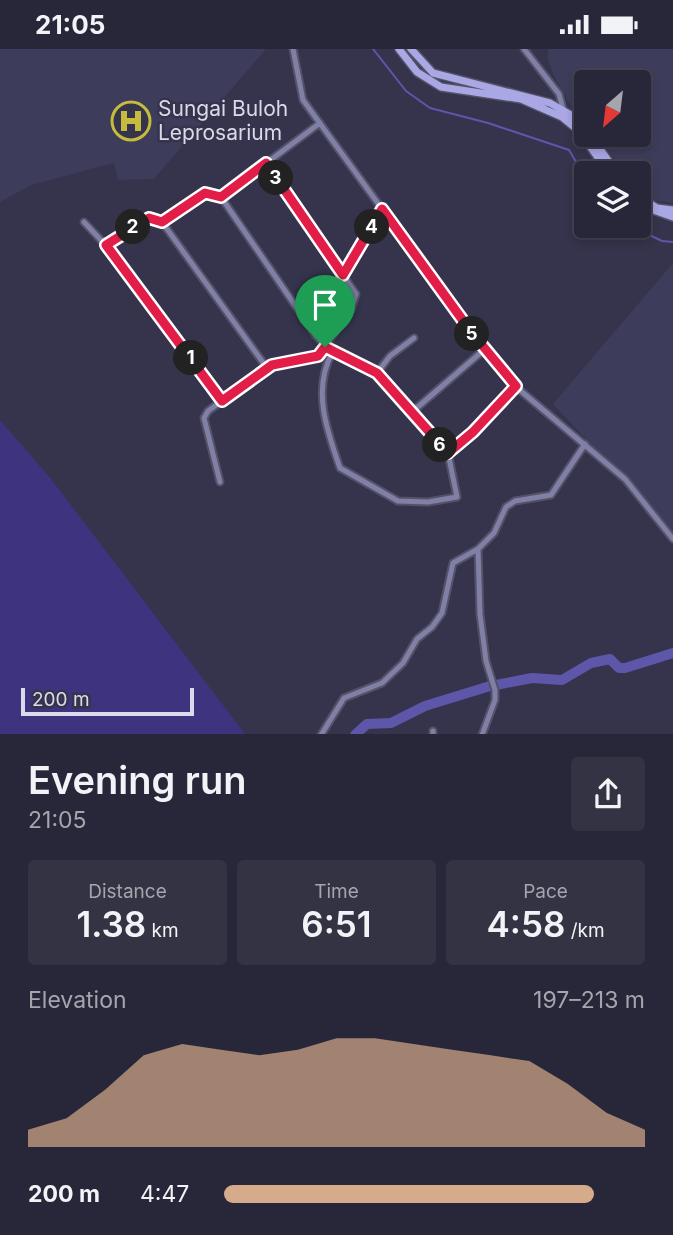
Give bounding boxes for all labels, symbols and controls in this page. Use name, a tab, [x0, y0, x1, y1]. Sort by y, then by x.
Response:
text: 21:05	[35, 9, 105, 40]
north arrow	[574, 70, 651, 147]
map controls	[574, 70, 651, 238]
place label: Sungai Buloh Leprosarium	[158, 96, 288, 145]
hospital icon: Sungai Buloh Leprosarium	[110, 100, 152, 142]
pin: 3	[258, 160, 294, 195]
button: layers	[574, 161, 651, 238]
text: 3	[269, 166, 282, 189]
pin: 2	[116, 209, 150, 245]
pin: 4	[354, 209, 390, 245]
text: 2	[127, 215, 138, 238]
text: 4	[365, 215, 378, 238]
pin	[295, 275, 355, 347]
icon: arrive	[306, 286, 344, 324]
pin: 5	[454, 317, 490, 351]
text: 5	[465, 322, 478, 345]
pin: 1	[174, 341, 208, 375]
text: 1	[186, 346, 195, 369]
pin: 6	[422, 427, 458, 463]
text: 6	[433, 433, 446, 456]
scale bar	[21, 685, 194, 717]
text: 200 m	[32, 688, 90, 711]
text: Evening run	[28, 757, 246, 803]
button: share	[571, 757, 645, 831]
text: 21:05	[28, 806, 87, 834]
text: Distance	[88, 880, 167, 903]
text: Time	[314, 880, 359, 903]
text: Pace	[523, 880, 568, 903]
text: 1.38	[76, 903, 146, 945]
text: 6:51	[301, 903, 372, 945]
text: 4:58	[486, 903, 565, 945]
text: km	[146, 919, 179, 942]
text: /km	[565, 919, 605, 942]
text: Elevation	[28, 986, 127, 1014]
text: 197–213 m	[533, 986, 645, 1014]
text: 200 m	[28, 1180, 100, 1208]
text: 4:47	[140, 1180, 189, 1208]

